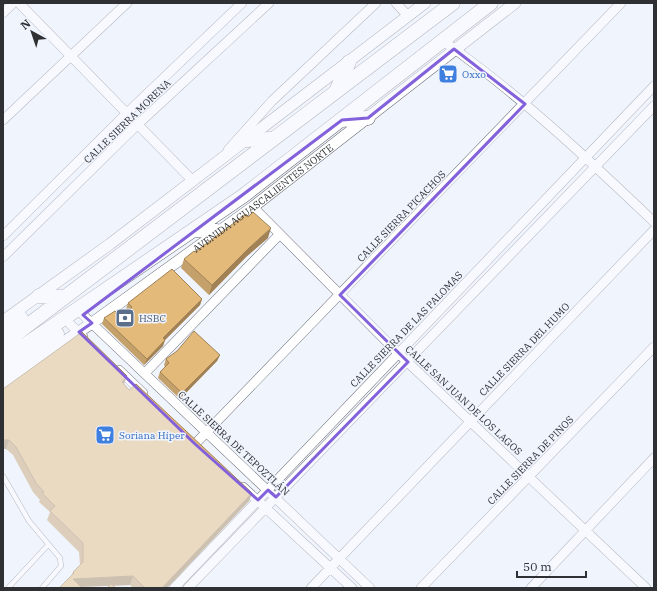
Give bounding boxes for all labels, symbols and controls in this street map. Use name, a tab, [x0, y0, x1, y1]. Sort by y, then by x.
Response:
north arrow	[12, 12, 52, 52]
text: N	[18, 16, 34, 32]
supermarket icon: Oxxo	[437, 63, 459, 85]
place label: Oxxo	[462, 68, 486, 81]
street label: CALLE SIERRA MORENA	[81, 76, 174, 166]
street label: AVENIDA AGUASCALIENTES NORTE	[190, 141, 336, 255]
street label: CALLE SIERRA PICACHOS	[354, 168, 449, 265]
street label: CALLE SIERRA DE LAS PALOMAS	[347, 269, 465, 390]
street label: CALLE SIERRA DEL HUMO	[476, 300, 572, 399]
bank icon: HSBC	[114, 307, 136, 329]
place label: HSBC	[139, 312, 166, 325]
street label: CALLE SAN JUAN DE LOS LAGOS	[402, 343, 525, 458]
street label: CALLE SIERRA DE TEPOZTLÁN	[175, 388, 292, 499]
street label: CALLE SIERRA DE PINOS	[484, 413, 576, 508]
supermarket icon: Soriana Híper	[94, 424, 116, 446]
place label: Soriana Híper	[119, 429, 185, 442]
scale bar	[517, 553, 586, 579]
text: 50 m	[523, 559, 552, 574]

